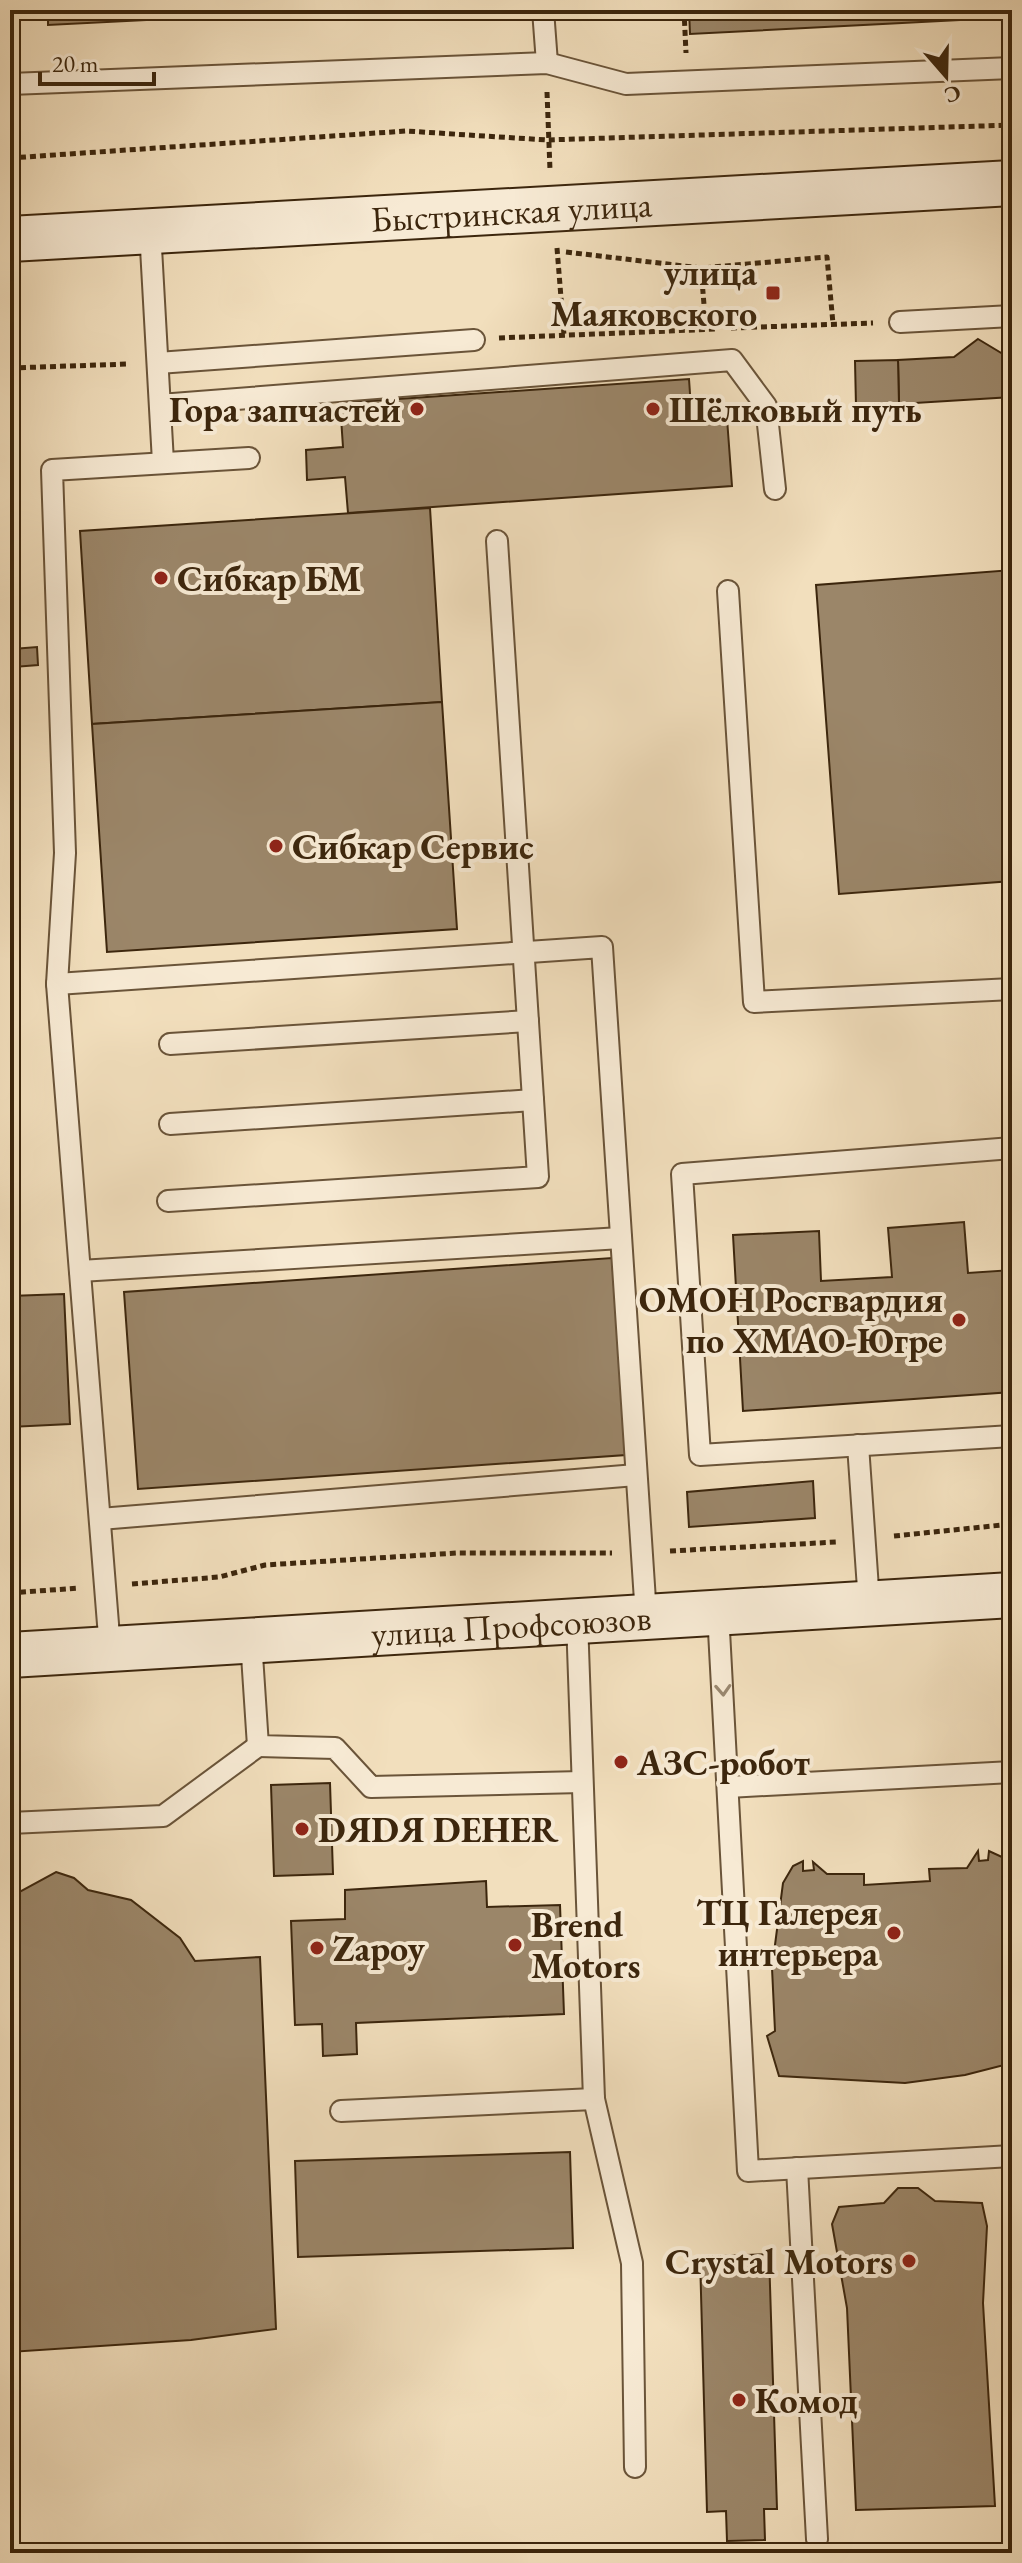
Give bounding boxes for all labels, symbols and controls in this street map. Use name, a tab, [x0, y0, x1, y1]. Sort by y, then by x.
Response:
scale bar	[40, 36, 154, 86]
north arrow	[906, 36, 986, 116]
text: 20 m	[52, 48, 99, 79]
text: С	[940, 78, 965, 111]
street label: Быстринская улица	[369, 180, 654, 243]
place label: улица Маяковского	[550, 249, 757, 337]
marker: улица Маяковского	[764, 284, 782, 302]
place label: Гора запчастей	[169, 386, 401, 433]
place label: Шёлковый путь	[669, 386, 922, 433]
marker: Гора запчастей	[408, 400, 426, 418]
marker: Шёлковый путь	[644, 400, 662, 418]
place label: Сибкар БМ	[177, 555, 361, 602]
marker: Сибкар БМ	[152, 569, 170, 587]
place label: Сибкар Сервис	[292, 823, 534, 870]
marker: Сибкар Сервис	[267, 837, 285, 855]
place label: ОМОН Росгвардия по ХМАО-Югре	[639, 1276, 943, 1364]
marker: ОМОН Росгвардия по ХМАО-Югре	[950, 1311, 968, 1329]
street label: улица Профсоюзов	[370, 1594, 653, 1657]
one-way arrow	[714, 1684, 731, 1697]
place label: АЗС-робот	[636, 1739, 810, 1786]
marker: АЗС-робот	[612, 1753, 630, 1771]
place label: DЯDЯ DЕНЕR	[318, 1806, 559, 1853]
marker: DЯDЯ DЕНЕR	[293, 1820, 311, 1838]
place label: ТЦ Галерея интерьера	[696, 1889, 878, 1977]
place label: Brend Motors	[531, 1901, 641, 1989]
marker: ТЦ Галерея интерьера	[885, 1924, 903, 1942]
place label: Zapoy	[333, 1925, 426, 1972]
marker: Brend Motors	[506, 1936, 524, 1954]
marker: Zapoy	[308, 1939, 326, 1957]
place label: Crystal Motors	[665, 2238, 893, 2285]
marker: Crystal Motors	[900, 2252, 918, 2270]
place label: Комод	[755, 2377, 858, 2424]
marker: Комод	[730, 2391, 748, 2409]

